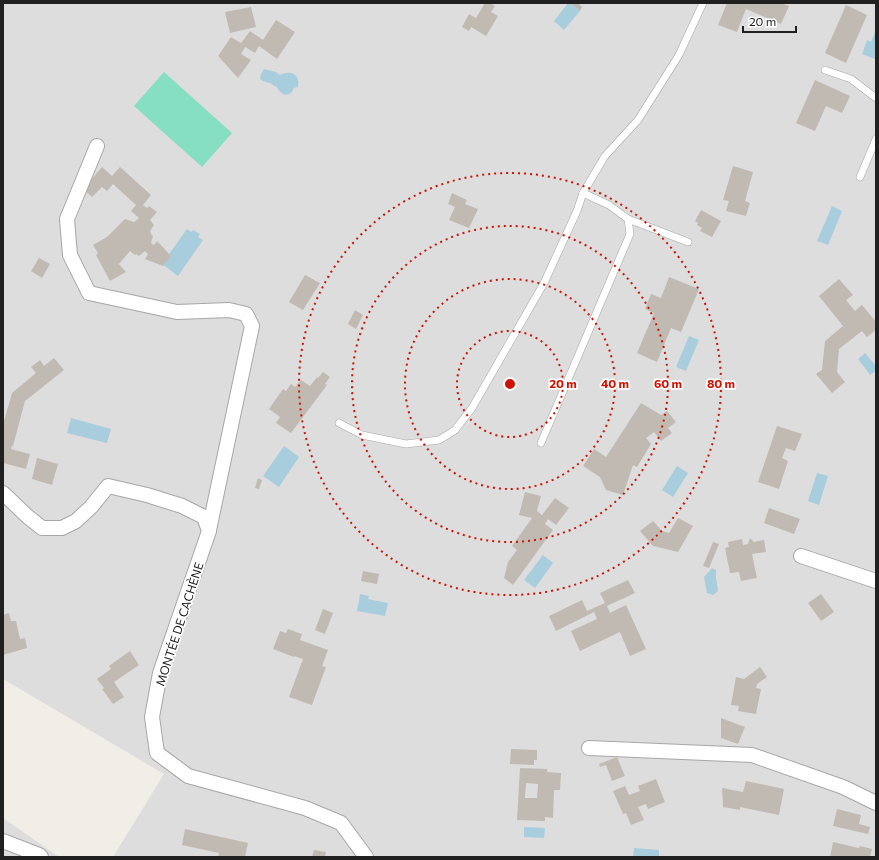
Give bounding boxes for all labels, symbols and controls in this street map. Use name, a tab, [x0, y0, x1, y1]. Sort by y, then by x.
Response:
scale bar	[743, 8, 796, 34]
text: 20 m	[749, 14, 776, 28]
text: 20 m	[549, 376, 577, 390]
text: 40 m	[601, 376, 629, 390]
text: 60 m	[654, 376, 682, 390]
text: 80 m	[707, 376, 735, 390]
centre of rings	[503, 377, 517, 391]
street label: MONTÉE DE CACHÈNE	[152, 560, 206, 688]

